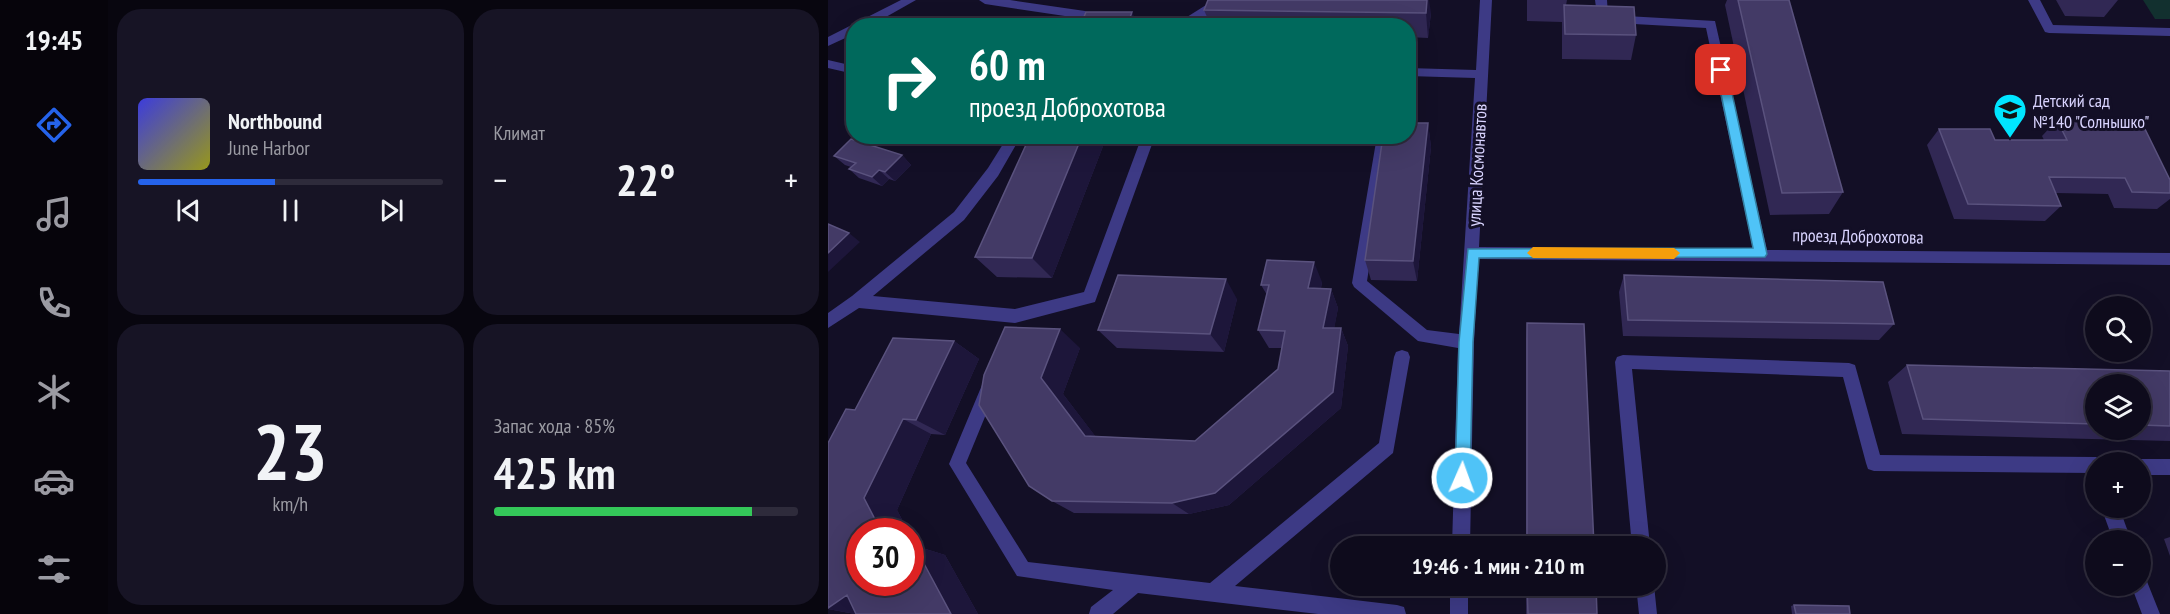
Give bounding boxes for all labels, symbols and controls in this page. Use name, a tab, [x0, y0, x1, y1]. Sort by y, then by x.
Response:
text: 19:45	[25, 23, 83, 57]
text: 60 m	[969, 37, 1046, 92]
icon: right	[870, 42, 948, 120]
pin	[1695, 44, 1746, 95]
icon: arrive	[1704, 53, 1737, 86]
place label: Детский сад №140 "Солнышко"	[2033, 89, 2149, 133]
text: проезд Доброхотова	[969, 90, 1166, 124]
school or university icon: Детский сад №140 "Солнышко"	[1992, 92, 2028, 139]
street label: улица Космонавтов	[1462, 103, 1492, 227]
icon: directions	[33, 104, 75, 146]
text: Northbound	[228, 107, 322, 135]
text: Климат	[494, 120, 545, 146]
text: June Harbor	[228, 135, 310, 161]
text: 22°	[616, 150, 675, 208]
text: −	[494, 158, 507, 201]
text: +	[784, 158, 798, 201]
icon: music	[33, 193, 75, 235]
icon: previous	[172, 194, 205, 227]
icon: pause	[274, 194, 307, 227]
icon: next	[375, 194, 408, 227]
street label: проезд Доброхотова	[1792, 223, 1924, 249]
icon: phone	[33, 282, 75, 324]
map controls	[2085, 296, 2151, 596]
button: search	[2085, 296, 2151, 362]
icon: climate	[33, 371, 75, 413]
button: layers	[2085, 374, 2151, 440]
text: 23	[253, 401, 328, 502]
text: Запас хода · 85%	[494, 413, 615, 439]
text: 425 km	[494, 443, 616, 501]
position arrow	[1430, 446, 1494, 510]
button: +	[2085, 452, 2151, 518]
icon: car	[33, 460, 75, 502]
text: km/h	[273, 491, 308, 517]
speed limit sign: 30	[846, 518, 924, 596]
button: −	[2085, 530, 2151, 596]
icon: filters	[33, 548, 75, 590]
text: 19:46 · 1 мин · 210 m	[1412, 552, 1584, 580]

